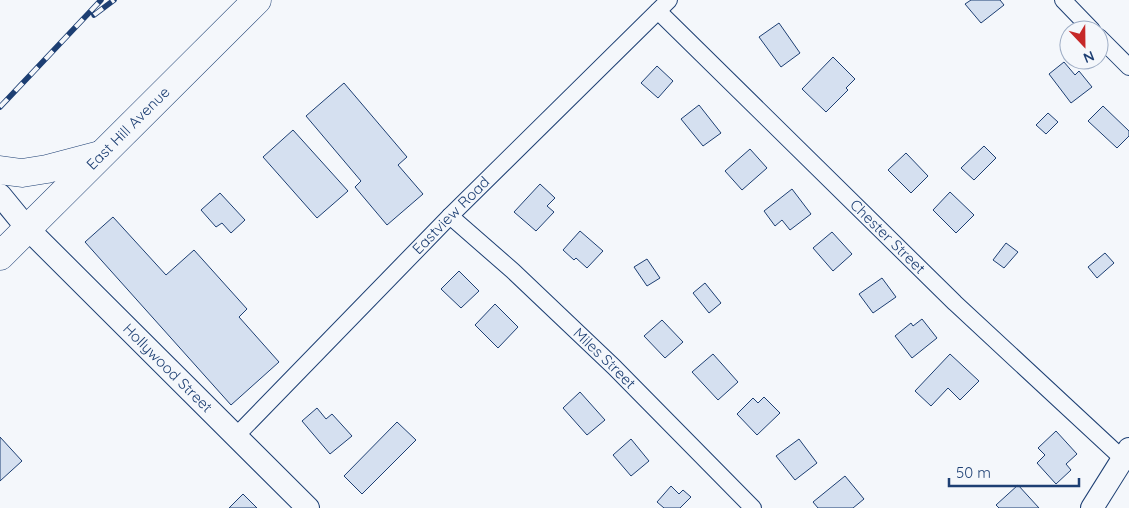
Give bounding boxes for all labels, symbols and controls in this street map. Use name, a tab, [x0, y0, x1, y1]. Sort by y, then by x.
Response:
north arrow	[1059, 20, 1109, 70]
text: N	[1081, 47, 1097, 67]
street label: East Hill Avenue	[82, 82, 174, 174]
street label: Eastview Road	[408, 172, 493, 258]
street label: Chester Street	[846, 195, 930, 278]
street label: Hollywood Street	[119, 319, 217, 416]
street label: Miles Street	[570, 323, 640, 392]
scale bar	[949, 456, 1079, 488]
text: 50 m	[956, 463, 991, 482]

